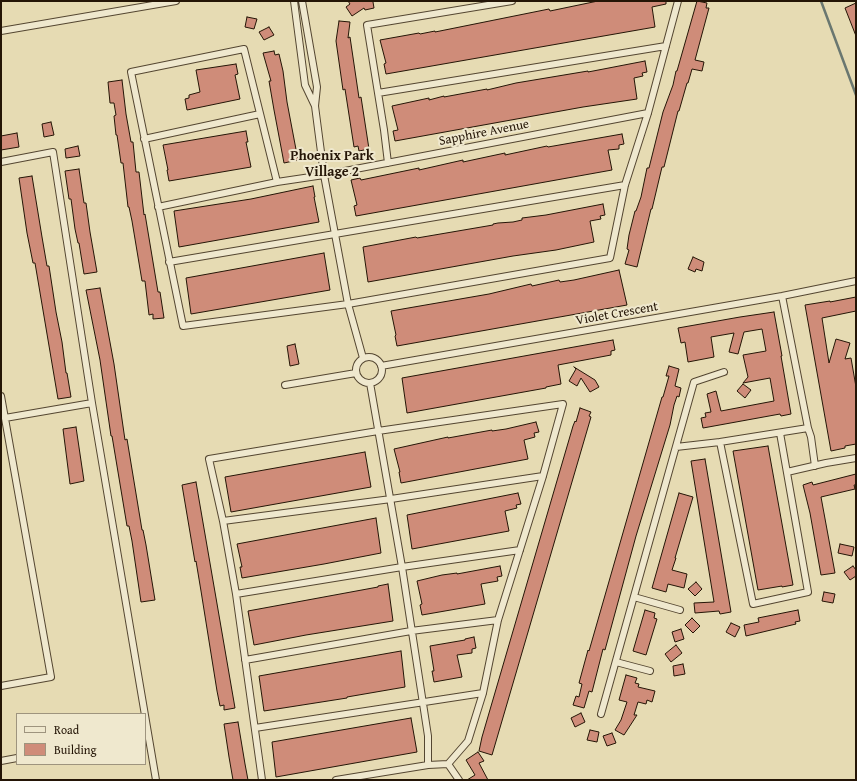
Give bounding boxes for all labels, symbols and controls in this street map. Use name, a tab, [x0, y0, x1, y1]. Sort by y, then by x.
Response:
street label: Sapphire Avenue	[438, 117, 530, 149]
district label: Phoenix Park Village 2	[290, 148, 374, 180]
street label: Violet Crescent	[575, 299, 659, 329]
legend	[16, 713, 146, 765]
text: Road	[54, 721, 79, 738]
text: Building	[54, 741, 97, 758]

